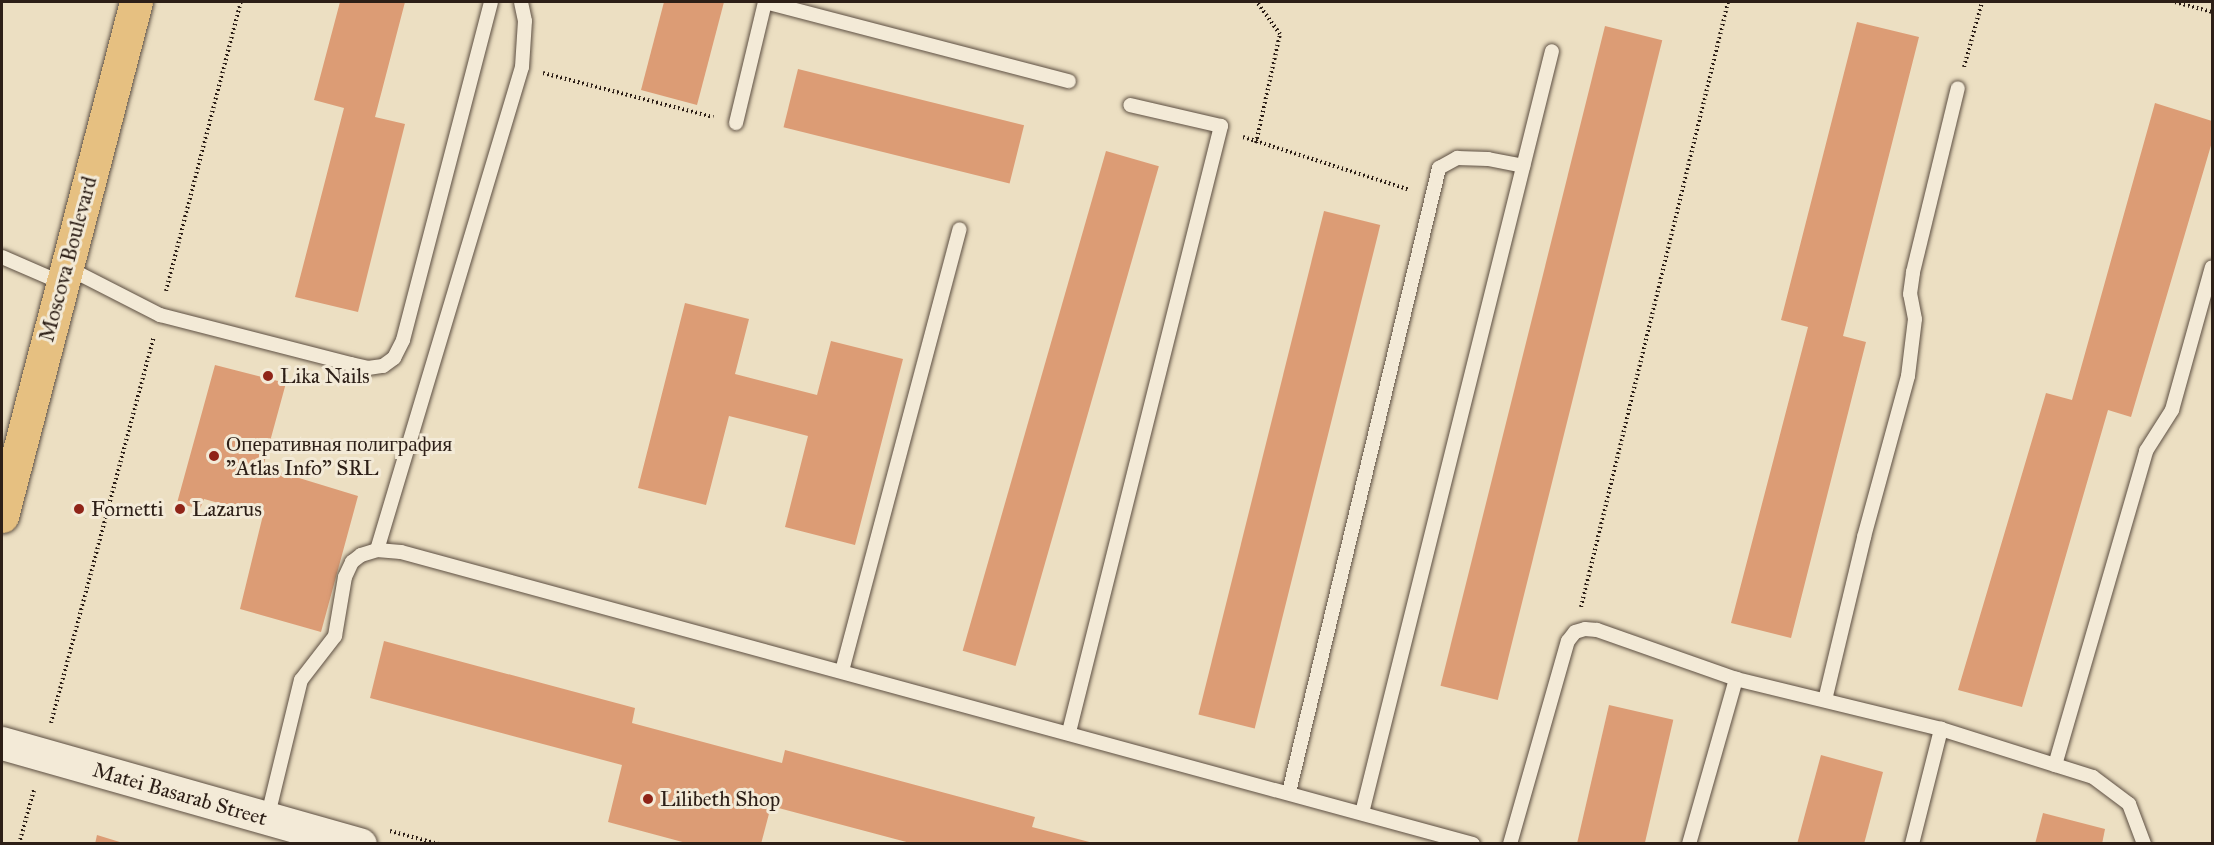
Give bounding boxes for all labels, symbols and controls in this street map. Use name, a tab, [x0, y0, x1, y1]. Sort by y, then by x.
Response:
street label: Moscova Boulevard	[34, 174, 102, 344]
place label: Lika Nails	[280, 363, 370, 389]
marker: Lika Nails	[261, 369, 275, 383]
place label: Оперативная полиграфия "Atlas Info" SRL	[226, 431, 452, 481]
marker: Оперативная полиграфия "Atlas Info" SRL	[207, 449, 221, 463]
place label: Fornetti	[91, 496, 164, 522]
place label: Lazarus	[192, 496, 262, 522]
marker: Fornetti	[72, 502, 86, 516]
marker: Lazarus	[173, 502, 187, 516]
street label: Matei Basarab Street	[90, 757, 270, 831]
place label: Lilibeth Shop	[660, 786, 780, 812]
marker: Lilibeth Shop	[641, 792, 655, 806]

